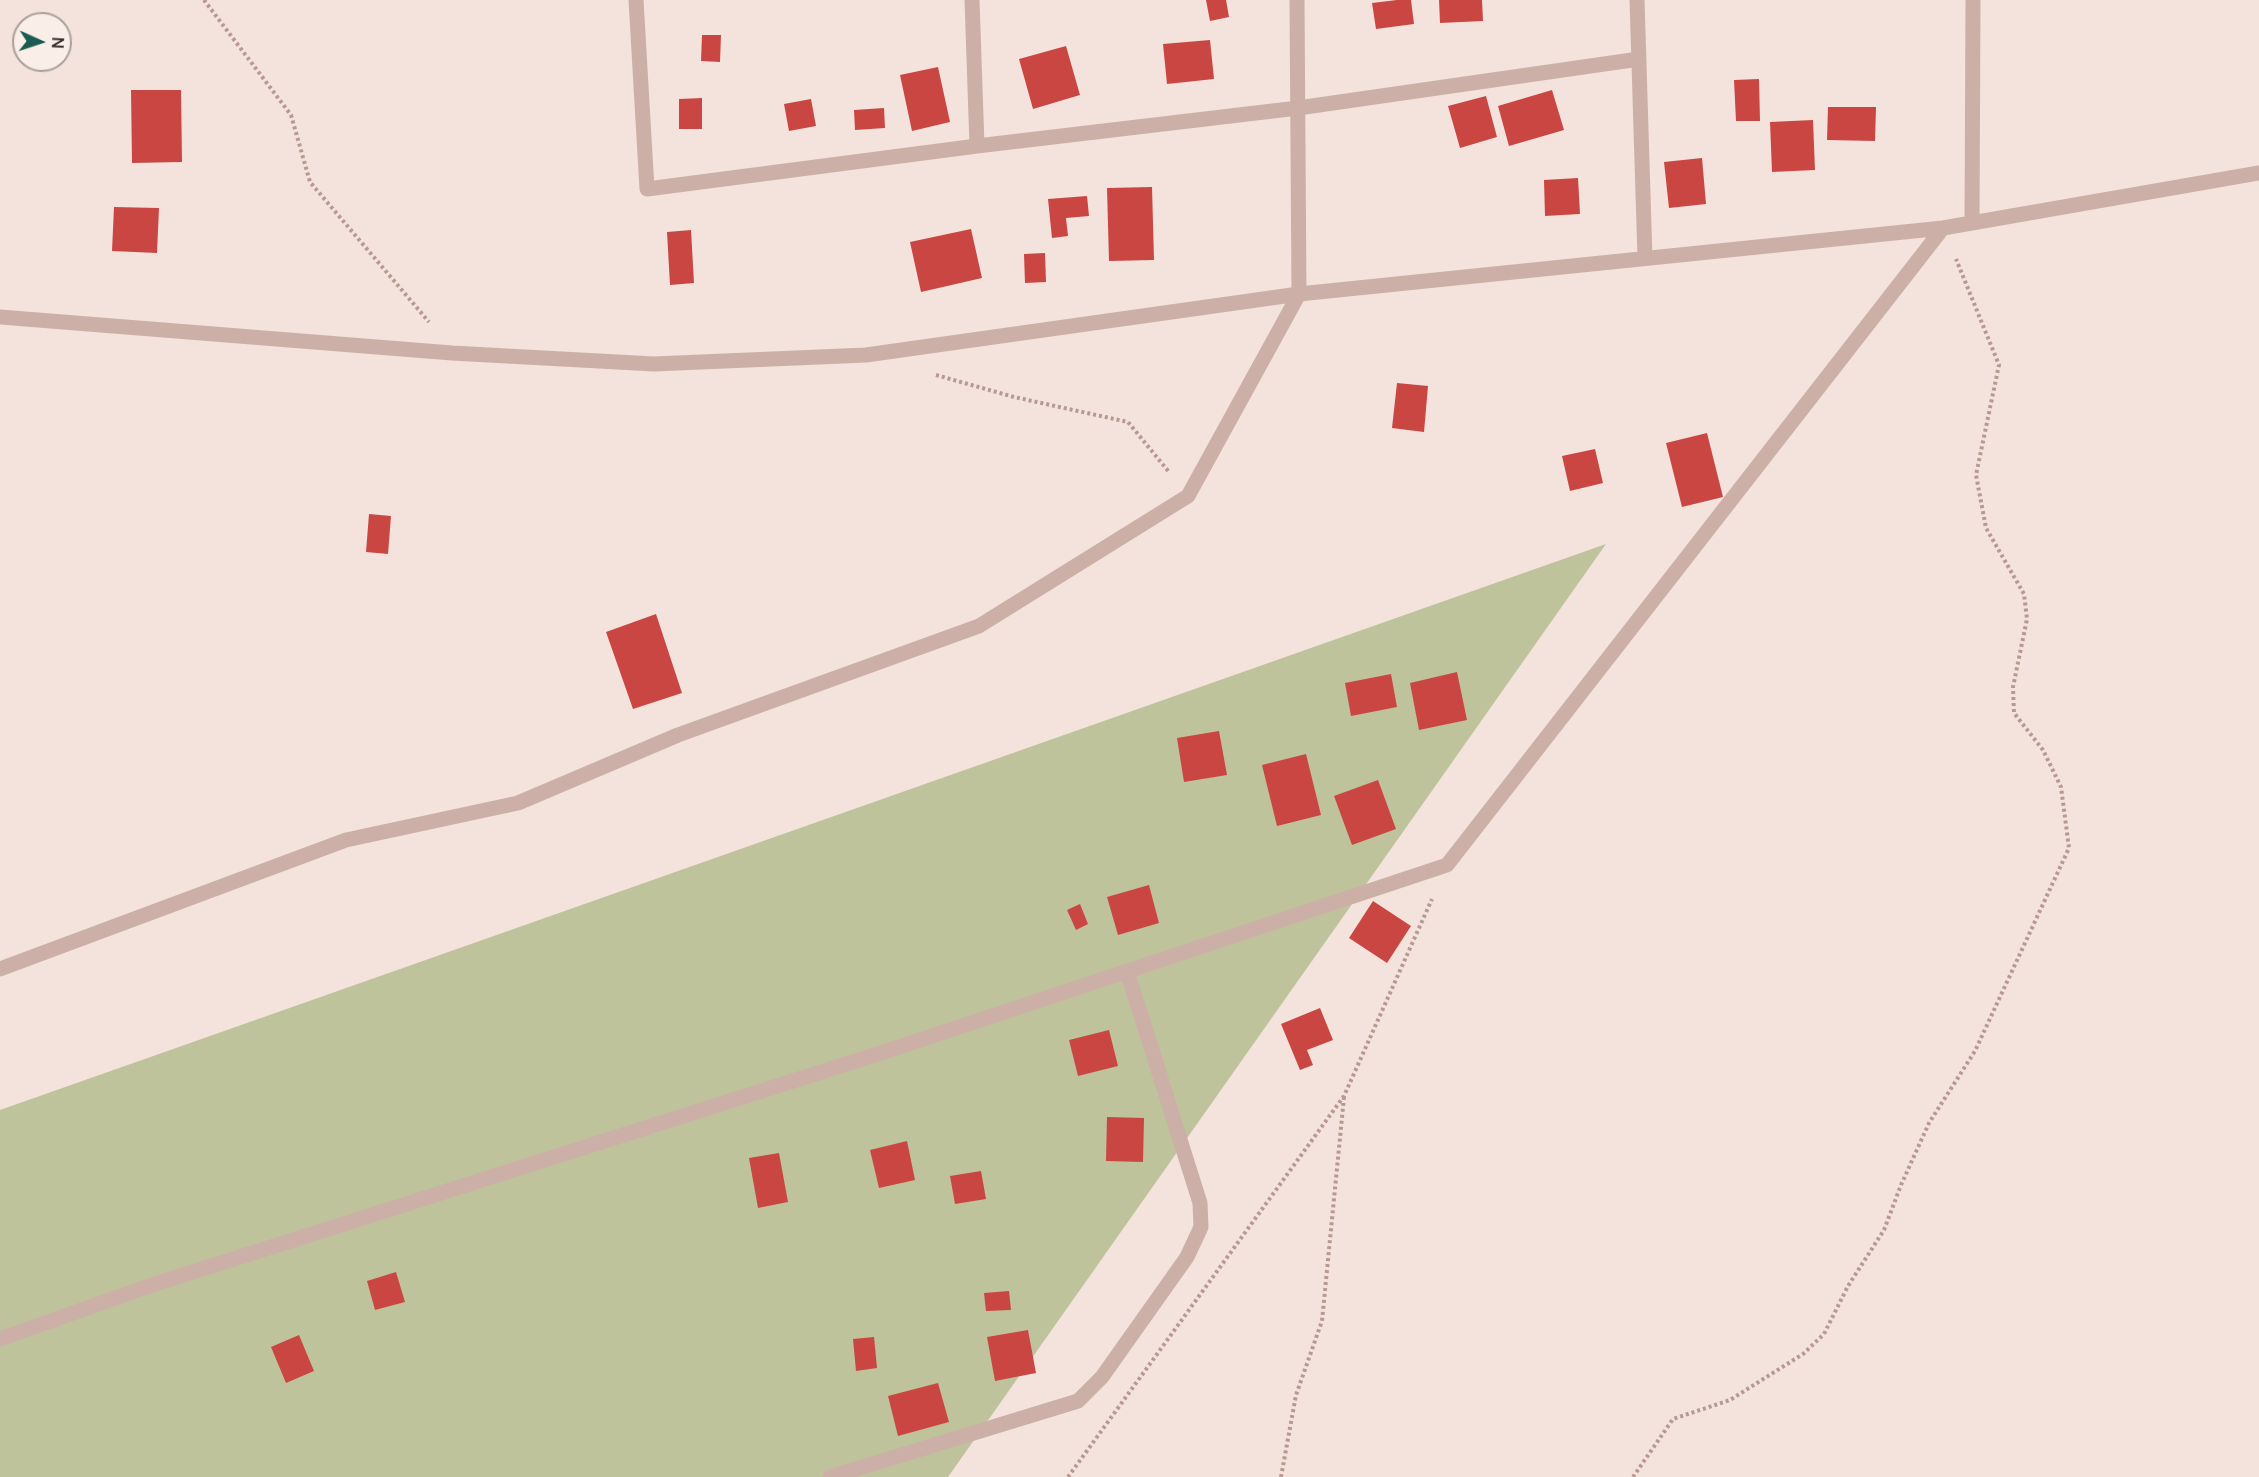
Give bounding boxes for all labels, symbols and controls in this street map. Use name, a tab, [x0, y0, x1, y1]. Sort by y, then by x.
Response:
north arrow	[12, 12, 72, 72]
text: N	[47, 37, 69, 49]

